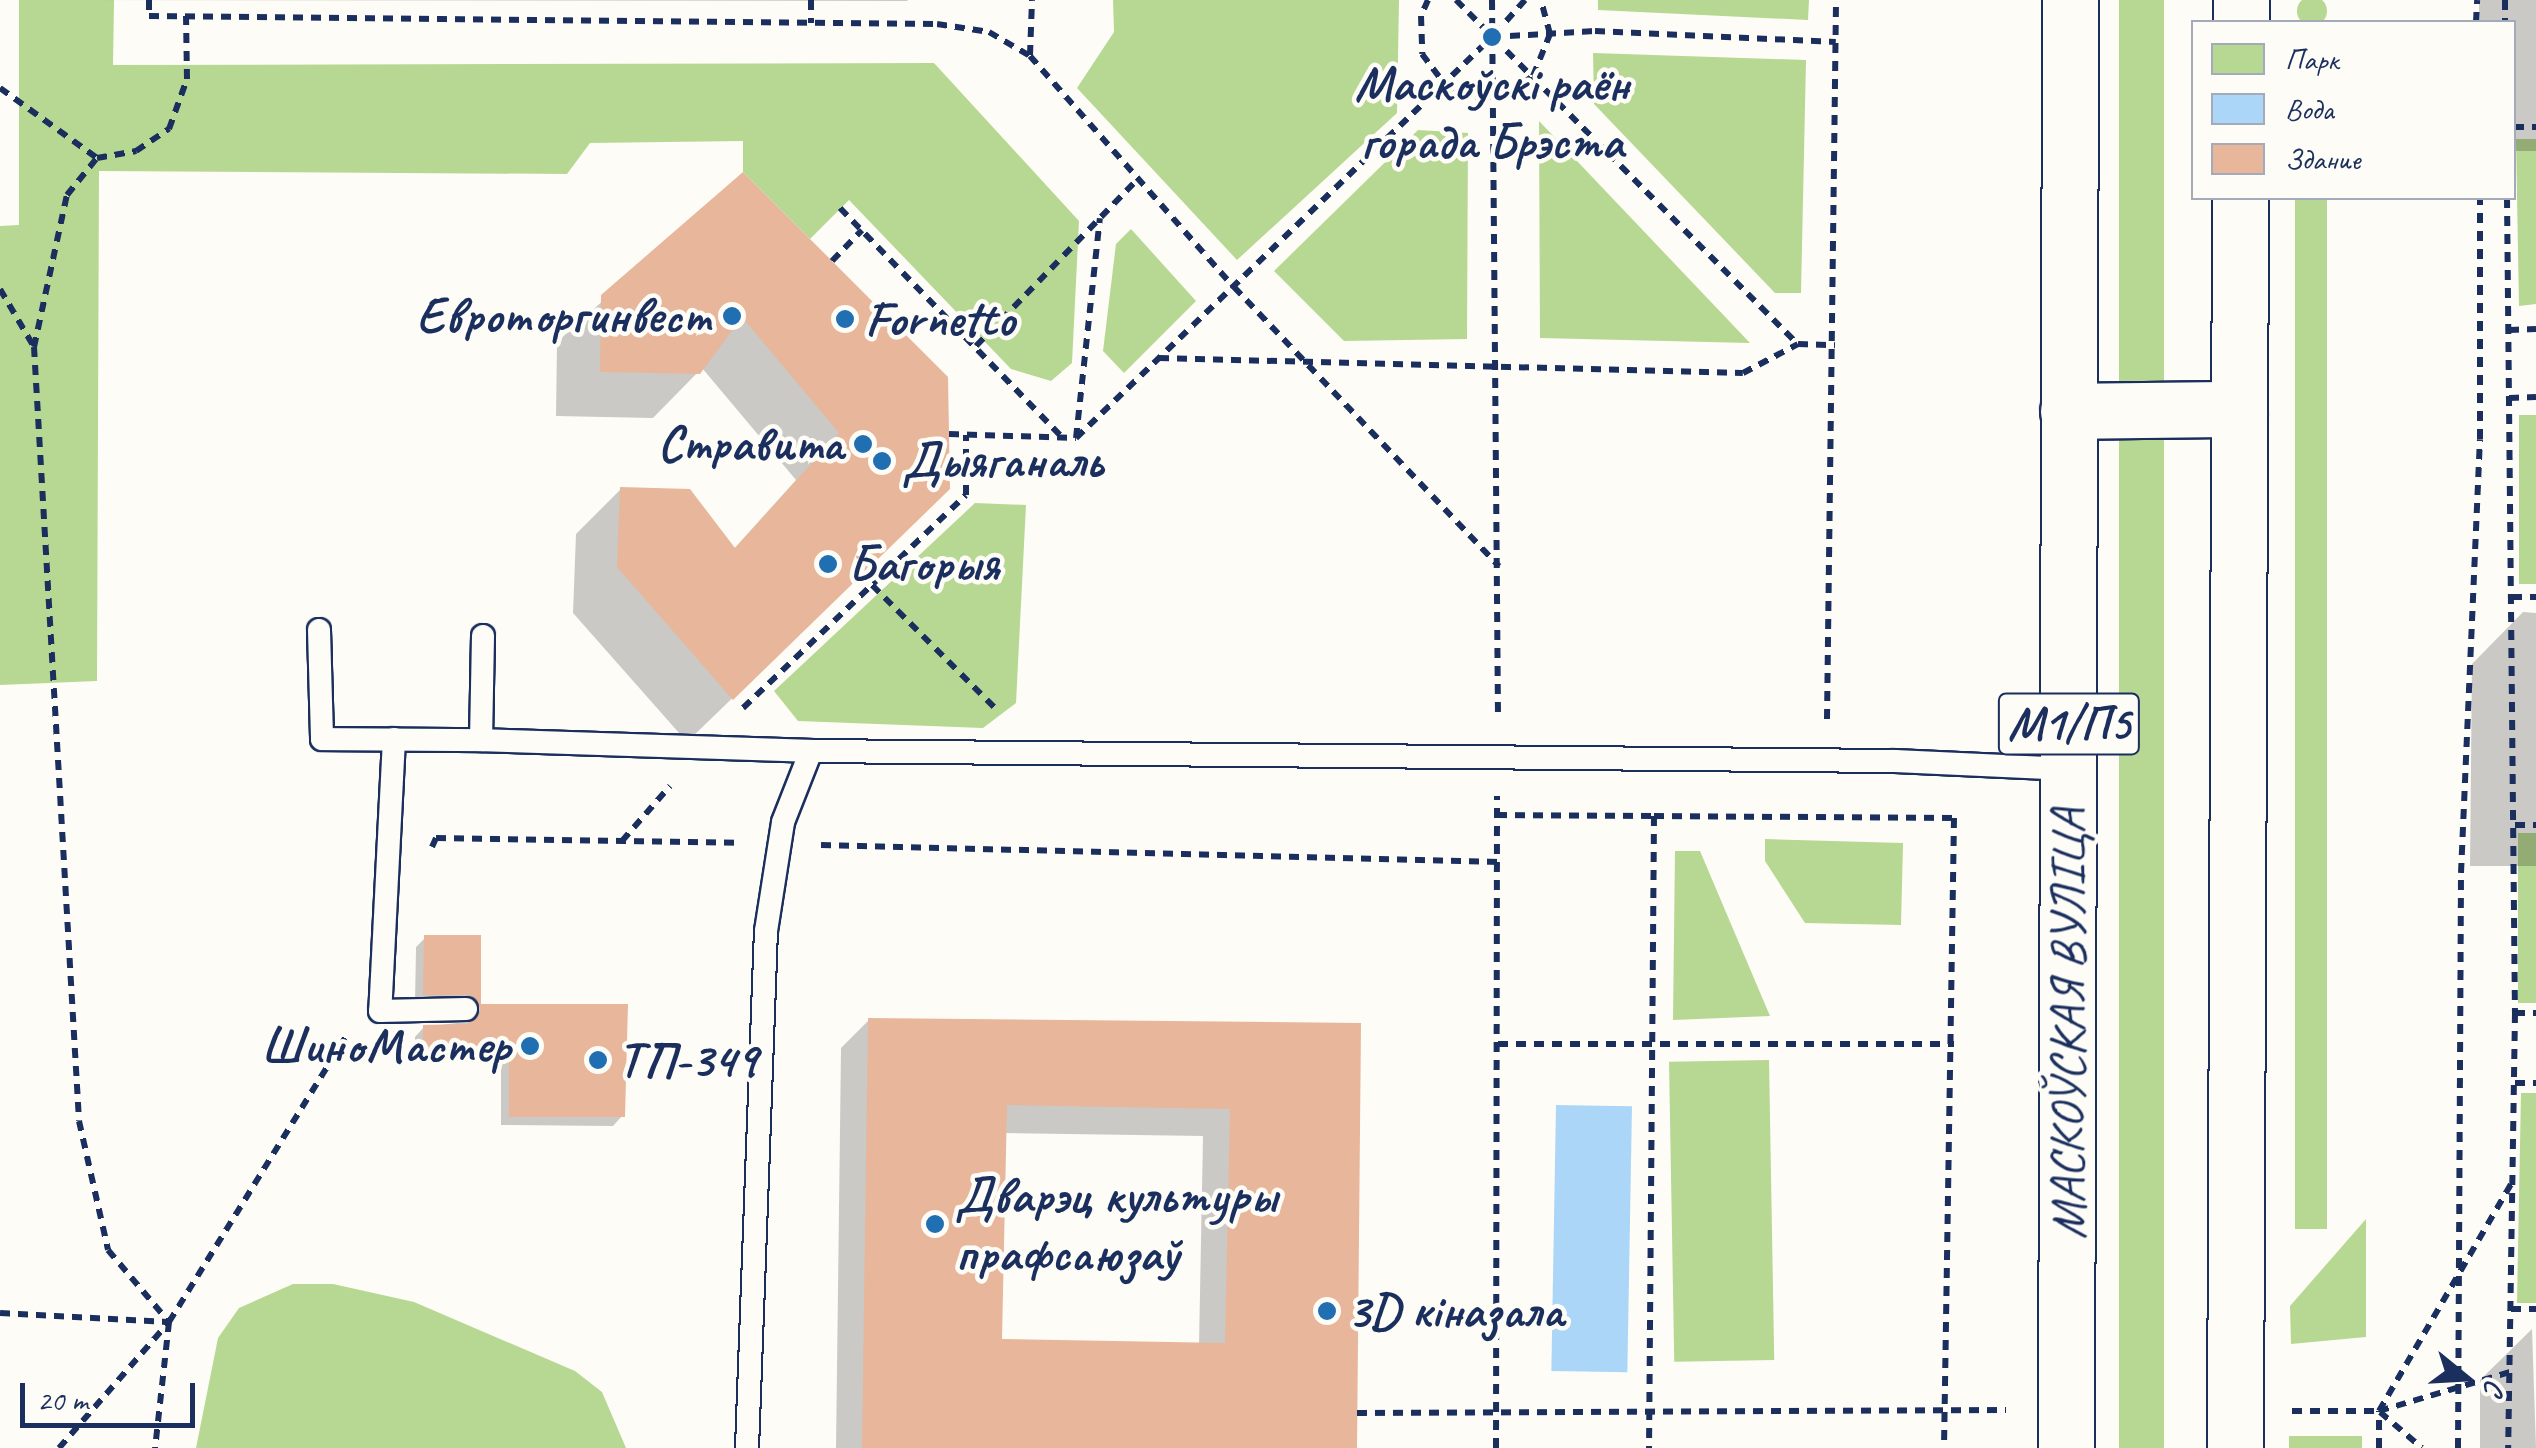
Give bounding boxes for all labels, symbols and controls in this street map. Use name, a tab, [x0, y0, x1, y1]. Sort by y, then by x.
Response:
legend	[2191, 20, 2516, 200]
marker: Маскоўскі раён горада Брэста	[1481, 26, 1503, 48]
text: Парк	[2285, 40, 2339, 78]
place label: Маскоўскі раён горада Брэста	[1355, 53, 1629, 170]
text: Вода	[2285, 90, 2334, 128]
text: Здание	[2285, 140, 2360, 178]
place label: Евроторгинвест	[417, 286, 712, 346]
place label: Fornetto	[865, 289, 1014, 349]
marker: Евроторгинвест	[721, 305, 743, 327]
marker: Fornetto	[834, 308, 856, 330]
place label: Стравита	[657, 414, 843, 474]
place label: Дыяганаль	[902, 431, 1103, 491]
marker: Стравита	[852, 433, 874, 455]
marker: Дыяганаль	[871, 450, 893, 472]
place label: Багорыя	[848, 534, 999, 594]
marker: Багорыя	[817, 553, 839, 575]
road number: М1/П5	[1996, 681, 2142, 767]
street label: МАСКОЎСКАЯ ВУЛІЦА	[2038, 810, 2098, 1238]
place label: ШиноМастер	[261, 1016, 510, 1076]
place label: ТП-349	[618, 1030, 757, 1090]
marker: ШиноМастер	[519, 1035, 541, 1057]
marker: ТП-349	[587, 1049, 609, 1071]
place label: Дварэц культуры прафсаюзаў	[955, 1165, 1270, 1282]
marker: Дварэц культуры прафсаюзаў	[924, 1213, 946, 1235]
place label: 3D кіназала	[1347, 1281, 1563, 1341]
marker: 3D кіназала	[1316, 1300, 1338, 1322]
north arrow	[2416, 1328, 2516, 1428]
scale bar	[25, 1363, 200, 1425]
text: С	[2476, 1375, 2514, 1399]
text: 20 m	[37, 1381, 88, 1419]

